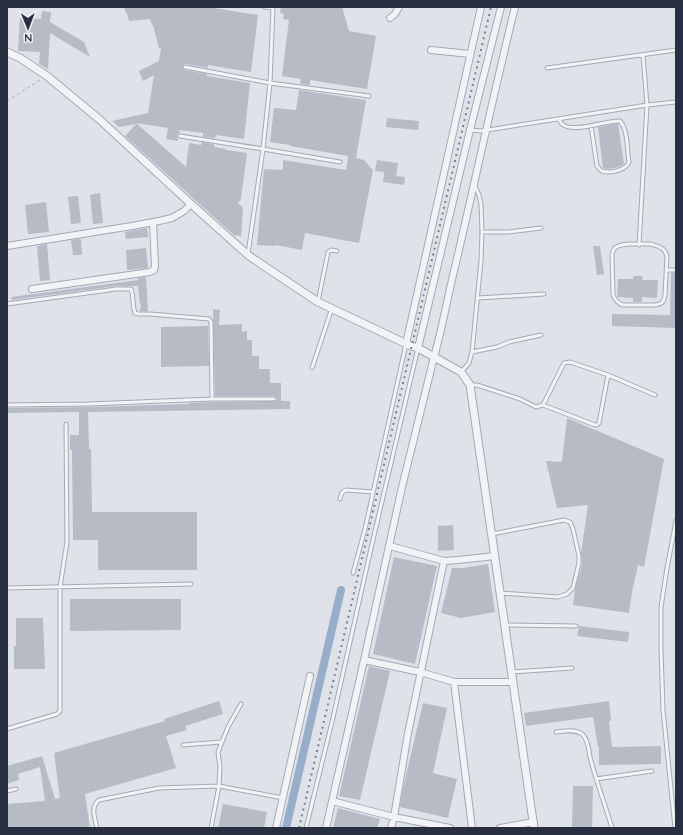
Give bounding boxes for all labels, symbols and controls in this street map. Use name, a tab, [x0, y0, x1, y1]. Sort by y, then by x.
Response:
north arrow	[8, 8, 48, 48]
text: N	[24, 31, 32, 45]

